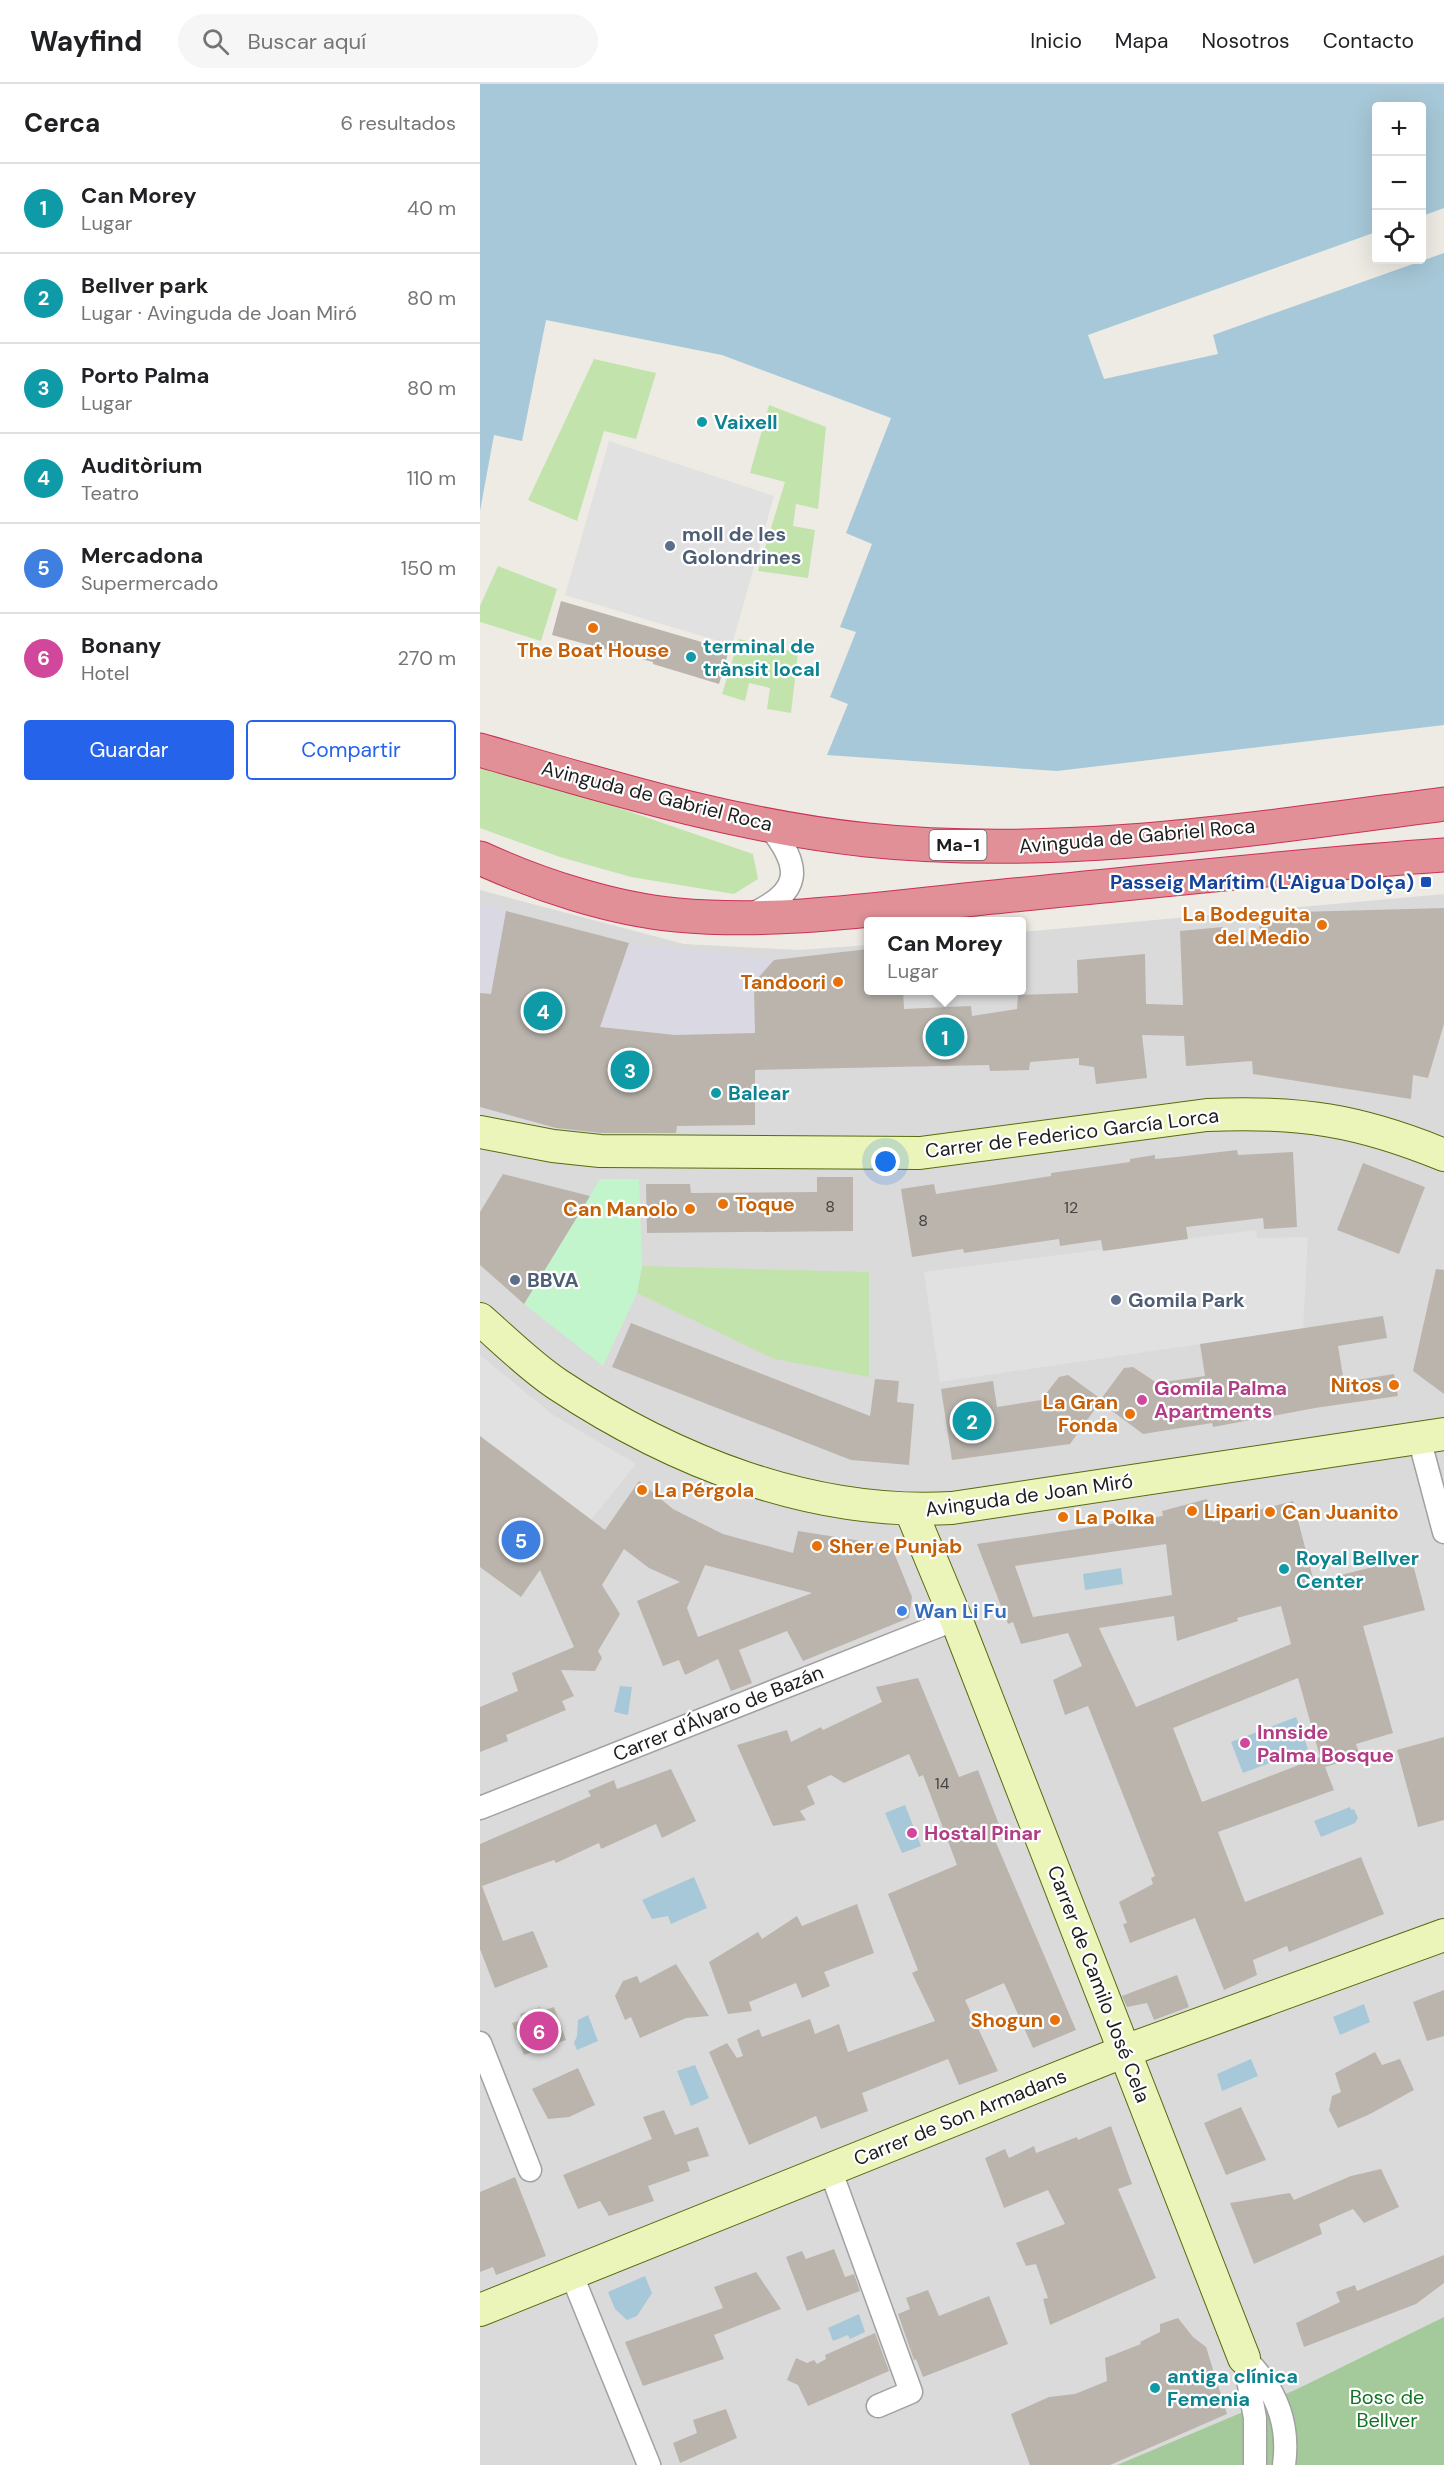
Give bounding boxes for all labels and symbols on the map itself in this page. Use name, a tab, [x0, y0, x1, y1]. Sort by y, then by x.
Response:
place label: Vaixell	[714, 409, 778, 435]
marker: Vaixell	[695, 415, 709, 429]
place label: moll de les Golondrines	[682, 521, 801, 570]
marker: moll de les Golondrines	[663, 539, 677, 553]
marker: The Boat House	[586, 621, 600, 635]
place label: terminal de trànsit local	[703, 633, 820, 682]
place label: The Boat House	[517, 637, 669, 663]
marker: terminal de trànsit local	[684, 650, 698, 664]
street label: Avinguda de Gabriel Roca	[539, 755, 775, 837]
street label: Avinguda de Gabriel Roca	[1018, 813, 1256, 859]
road number: Ma-1	[930, 830, 986, 860]
place label: Passeig Marítim (L'Aigua Dolça)	[1110, 869, 1414, 895]
marker: Passeig Marítim (L'Aigua Dolça)	[1419, 875, 1433, 889]
place label: La Bodeguita del Medio	[1182, 901, 1310, 950]
marker: La Bodeguita del Medio	[1315, 918, 1329, 932]
place label: Tandoori	[741, 969, 826, 995]
marker: Tandoori	[831, 975, 845, 989]
pin: 4	[524, 988, 562, 1034]
pin: 1	[926, 1014, 964, 1060]
pin: 3	[610, 1048, 650, 1092]
place label: Balear	[728, 1080, 790, 1106]
marker: Balear	[709, 1086, 723, 1100]
street label: Carrer de Federico García Lorca	[924, 1102, 1220, 1164]
your location	[871, 1147, 900, 1176]
place label: Toque	[735, 1191, 795, 1217]
place label: Can Manolo	[563, 1196, 678, 1222]
house number: 8	[825, 1196, 835, 1217]
marker: Toque	[716, 1197, 730, 1211]
house number: 12	[1064, 1197, 1078, 1218]
marker: Can Manolo	[683, 1202, 697, 1216]
house number: 8	[918, 1210, 928, 1231]
place label: BBVA	[527, 1267, 579, 1293]
marker: BBVA	[508, 1273, 522, 1287]
place label: Gomila Park	[1128, 1287, 1245, 1313]
marker: Gomila Park	[1109, 1293, 1123, 1307]
place label: Nitos	[1331, 1372, 1382, 1398]
place label: Gomila Palma Apartments	[1154, 1375, 1287, 1424]
marker: Nitos	[1387, 1378, 1401, 1392]
place label: La Gran Fonda	[1043, 1389, 1118, 1438]
marker: Gomila Palma Apartments	[1135, 1393, 1149, 1407]
pin: 2	[952, 1398, 992, 1444]
marker: La Gran Fonda	[1123, 1407, 1137, 1421]
street label: Avinguda de Joan Miró	[923, 1468, 1135, 1522]
place label: La Pérgola	[654, 1477, 754, 1503]
marker: La Pérgola	[635, 1483, 649, 1497]
place label: Lipari	[1204, 1498, 1259, 1524]
place label: Can Juanito	[1282, 1499, 1399, 1525]
place label: La Polka	[1075, 1504, 1155, 1530]
marker: Lipari	[1185, 1504, 1199, 1518]
marker: Can Juanito	[1263, 1505, 1277, 1519]
marker: La Polka	[1056, 1510, 1070, 1524]
pin: 5	[502, 1518, 540, 1562]
place label: Sher e Punjab	[829, 1533, 962, 1559]
marker: Sher e Punjab	[810, 1539, 824, 1553]
place label: Royal Bellver Center	[1296, 1545, 1419, 1594]
marker: Royal Bellver Center	[1277, 1562, 1291, 1576]
place label: Wan Li Fu	[914, 1598, 1007, 1624]
marker: Wan Li Fu	[895, 1604, 909, 1618]
street label: Carrer d'Álvaro de Bazán	[609, 1659, 827, 1767]
place label: Innside Palma Bosque	[1257, 1719, 1394, 1768]
marker: Innside Palma Bosque	[1238, 1736, 1252, 1750]
house number: 14	[935, 1773, 950, 1794]
place label: Hostal Pinar	[924, 1820, 1041, 1846]
marker: Hostal Pinar	[905, 1826, 919, 1840]
street label: Carrer de Camilo José Cela	[1042, 1862, 1156, 2106]
place label: Shogun	[970, 2007, 1043, 2033]
pin: 6	[520, 2008, 558, 2054]
marker: Shogun	[1048, 2013, 1062, 2027]
street label: Carrer de Son Armadans	[850, 2062, 1070, 2172]
place label: antiga clínica Femenia	[1167, 2363, 1298, 2412]
marker: antiga clínica Femenia	[1148, 2381, 1162, 2395]
park label: Bosc de Bellver	[1350, 2384, 1424, 2433]

